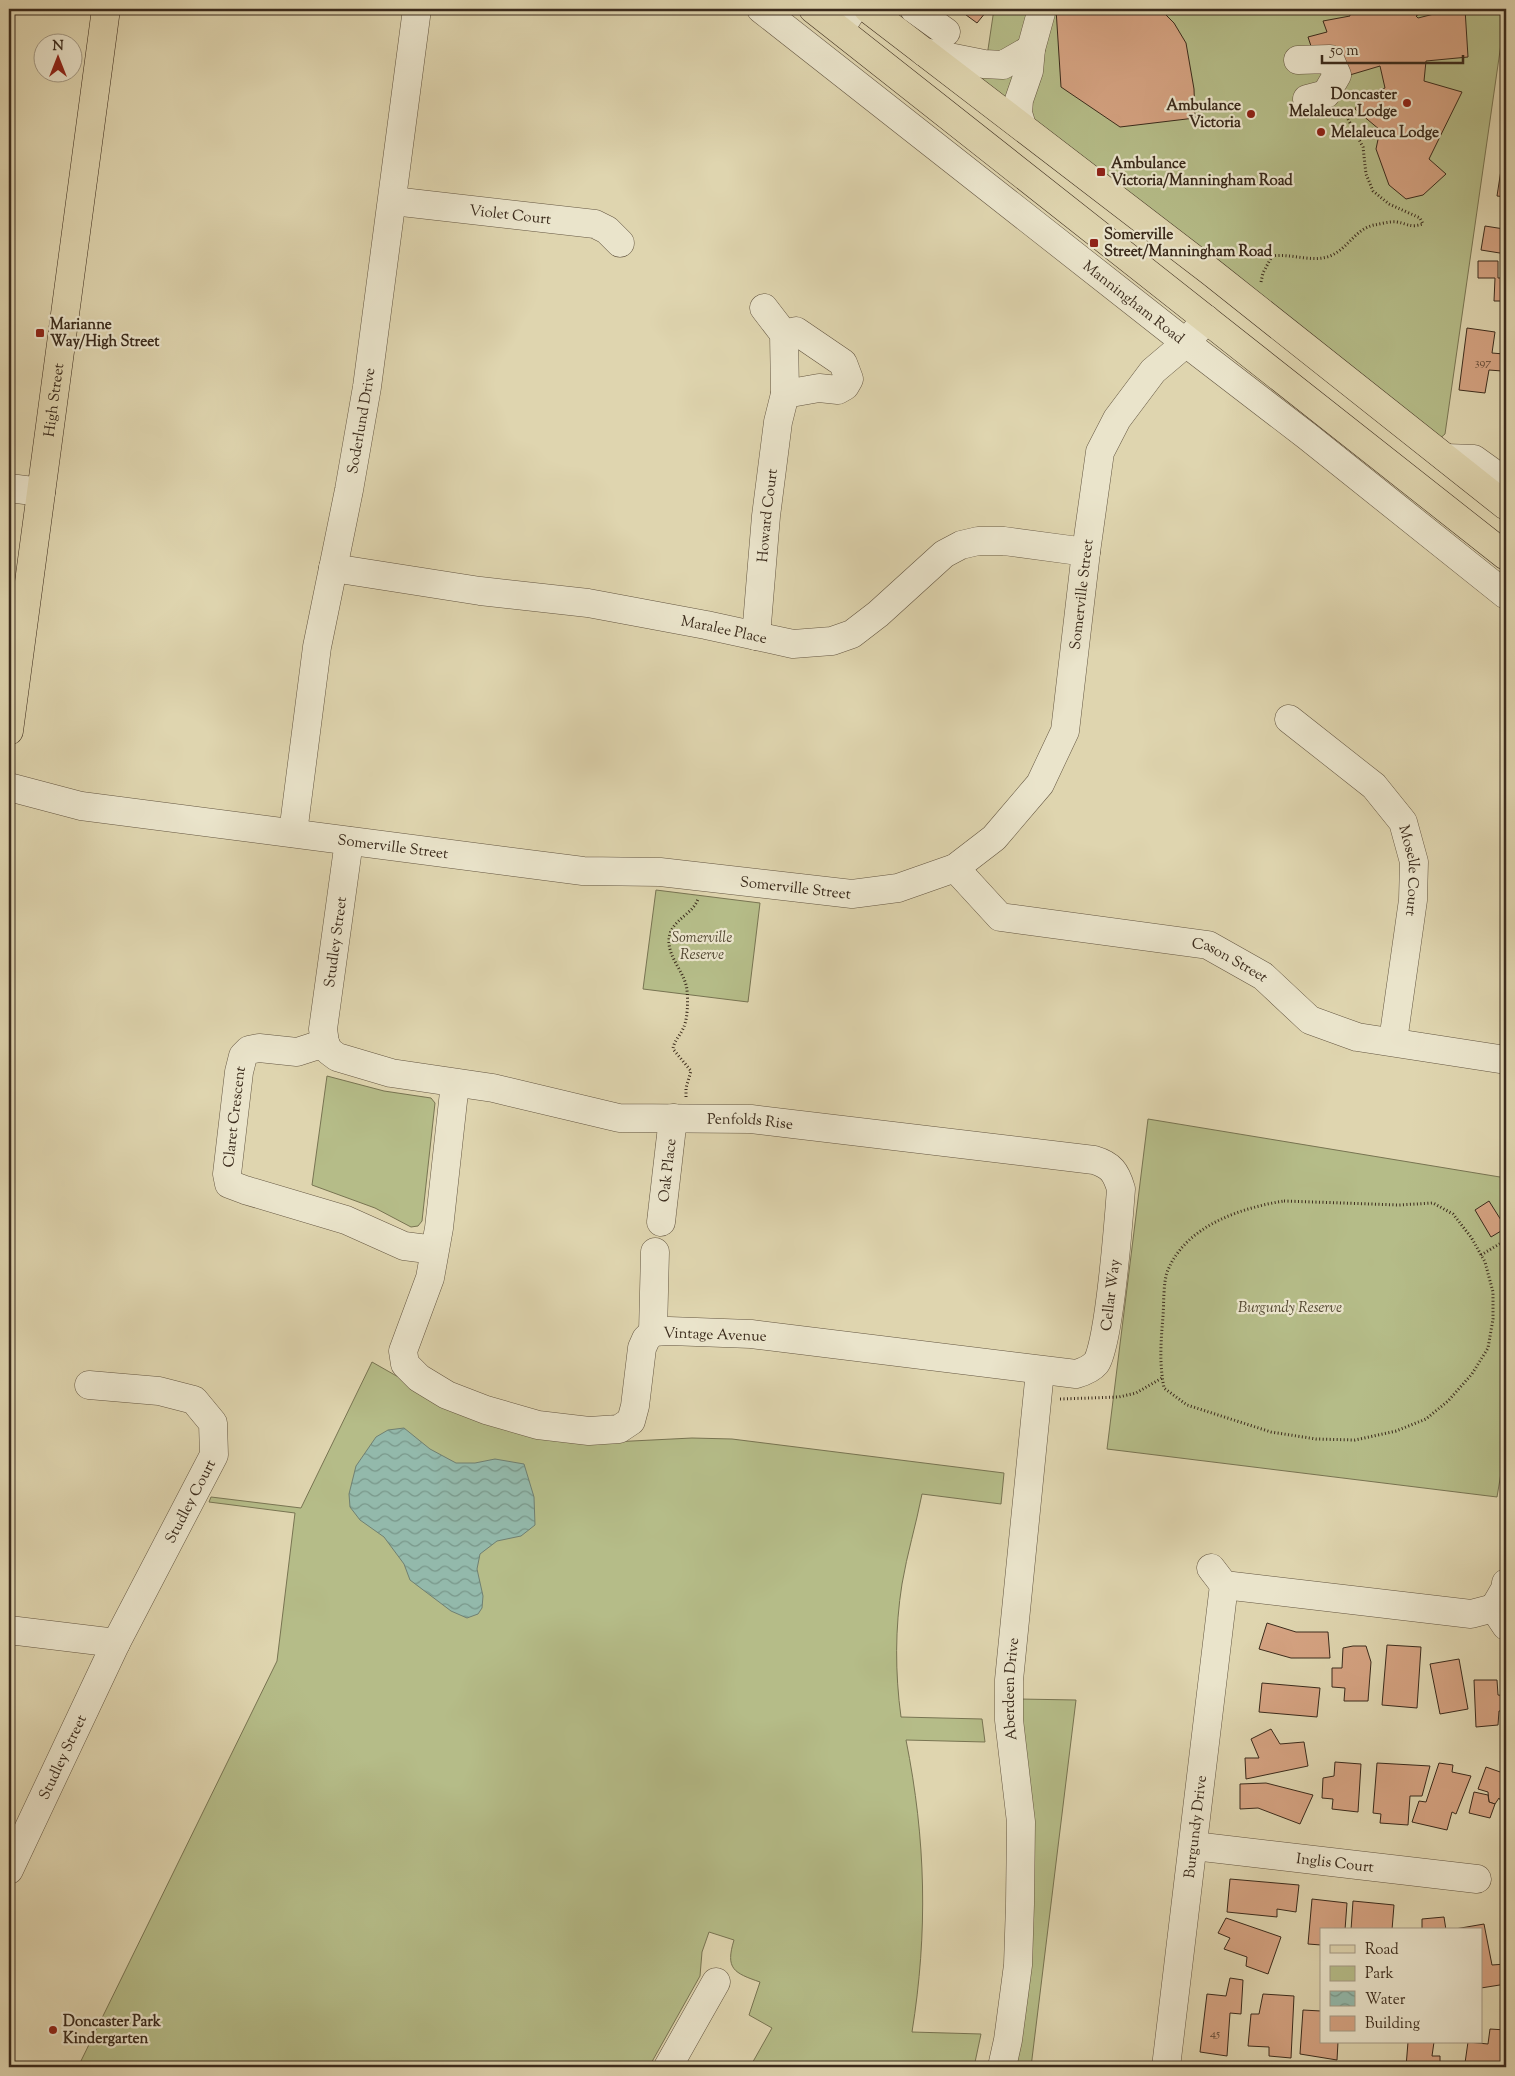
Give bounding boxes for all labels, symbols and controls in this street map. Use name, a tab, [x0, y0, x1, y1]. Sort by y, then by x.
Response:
north arrow	[32, 32, 82, 82]
scale bar	[1322, 32, 1464, 64]
text: N	[52, 37, 64, 57]
text: 50 m	[1329, 41, 1359, 62]
place label: Doncaster Melaleuca Lodge	[1289, 85, 1397, 123]
place label: Ambulance Victoria	[1166, 96, 1241, 134]
marker: Doncaster Melaleuca Lodge	[1401, 97, 1413, 109]
marker: Ambulance Victoria	[1245, 108, 1257, 120]
place label: Melaleuca Lodge	[1331, 123, 1439, 144]
marker: Melaleuca Lodge	[1315, 126, 1327, 138]
place label: Ambulance Victoria/Manningham Road	[1111, 154, 1293, 192]
marker: Ambulance Victoria/Manningham Road	[1095, 166, 1107, 178]
street label: Violet Court	[468, 201, 552, 231]
place label: Somerville Street/Manningham Road	[1104, 225, 1273, 263]
marker: Somerville Street/Manningham Road	[1088, 237, 1100, 249]
street label: Manningham Road	[1078, 257, 1188, 350]
place label: Marianne Way/High Street	[50, 315, 160, 353]
marker: Marianne Way/High Street	[34, 327, 46, 339]
house number: 397	[1475, 354, 1491, 372]
street label: High Street	[40, 362, 70, 438]
street label: Soderlund Drive	[343, 367, 381, 476]
street label: Howard Court	[753, 468, 784, 563]
street label: Somerville Street	[1066, 538, 1100, 651]
street label: Maralee Place	[679, 612, 769, 650]
street label: Moselle Court	[1392, 823, 1423, 917]
street label: Somerville Street	[336, 830, 449, 865]
street label: Somerville Street	[739, 872, 852, 906]
street label: Studley Street	[320, 895, 353, 989]
park label: Somerville Reserve	[672, 928, 732, 966]
street label: Cason Street	[1190, 934, 1272, 988]
street label: Claret Crescent	[219, 1064, 252, 1169]
street label: Penfolds Rise	[707, 1110, 794, 1136]
street label: Oak Place	[654, 1137, 683, 1204]
street label: Cellar Way	[1097, 1257, 1126, 1332]
park label: Burgundy Reserve	[1238, 1298, 1342, 1319]
street label: Vintage Avenue	[663, 1323, 767, 1348]
street label: Studley Court	[161, 1456, 222, 1547]
street label: Aberdeen Drive	[1000, 1637, 1025, 1742]
street label: Studley Street	[35, 1712, 93, 1803]
street label: Burgundy Drive	[1180, 1774, 1213, 1880]
street label: Inglis Court	[1295, 1849, 1375, 1879]
legend	[1320, 1928, 1482, 2044]
text: Road	[1365, 1940, 1399, 1961]
text: Park	[1365, 1964, 1394, 1985]
text: Water	[1365, 1990, 1406, 2011]
place label: Doncaster Park Kindergarten	[63, 2012, 162, 2050]
text: Building	[1365, 2014, 1420, 2035]
marker: Doncaster Park Kindergarten	[47, 2024, 59, 2036]
house number: 45	[1210, 2025, 1220, 2043]

